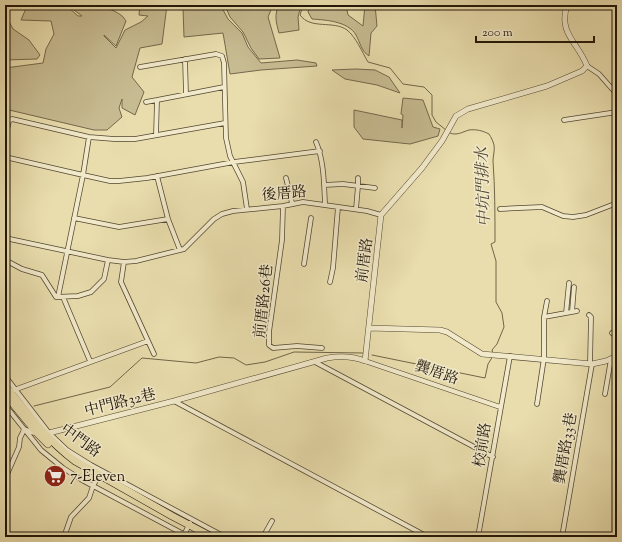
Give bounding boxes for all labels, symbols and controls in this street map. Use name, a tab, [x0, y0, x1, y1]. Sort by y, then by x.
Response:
scale bar	[476, 18, 594, 44]
text: 200 m	[482, 24, 513, 42]
water label: 中坑門排水	[472, 145, 497, 227]
street label: 後厝路	[261, 182, 307, 207]
street label: 前厝路	[352, 237, 379, 284]
street label: 前厝路26巷	[250, 263, 279, 339]
street label: 龔厝路	[412, 356, 461, 391]
street label: 中門路32巷	[82, 384, 158, 422]
street label: 龔厝路33巷	[550, 411, 583, 486]
street label: 中門路	[56, 419, 104, 463]
street label: 校前路	[470, 421, 497, 469]
supermarket icon: 7-Eleven	[42, 463, 68, 489]
place label: 7-Eleven	[70, 467, 126, 488]

